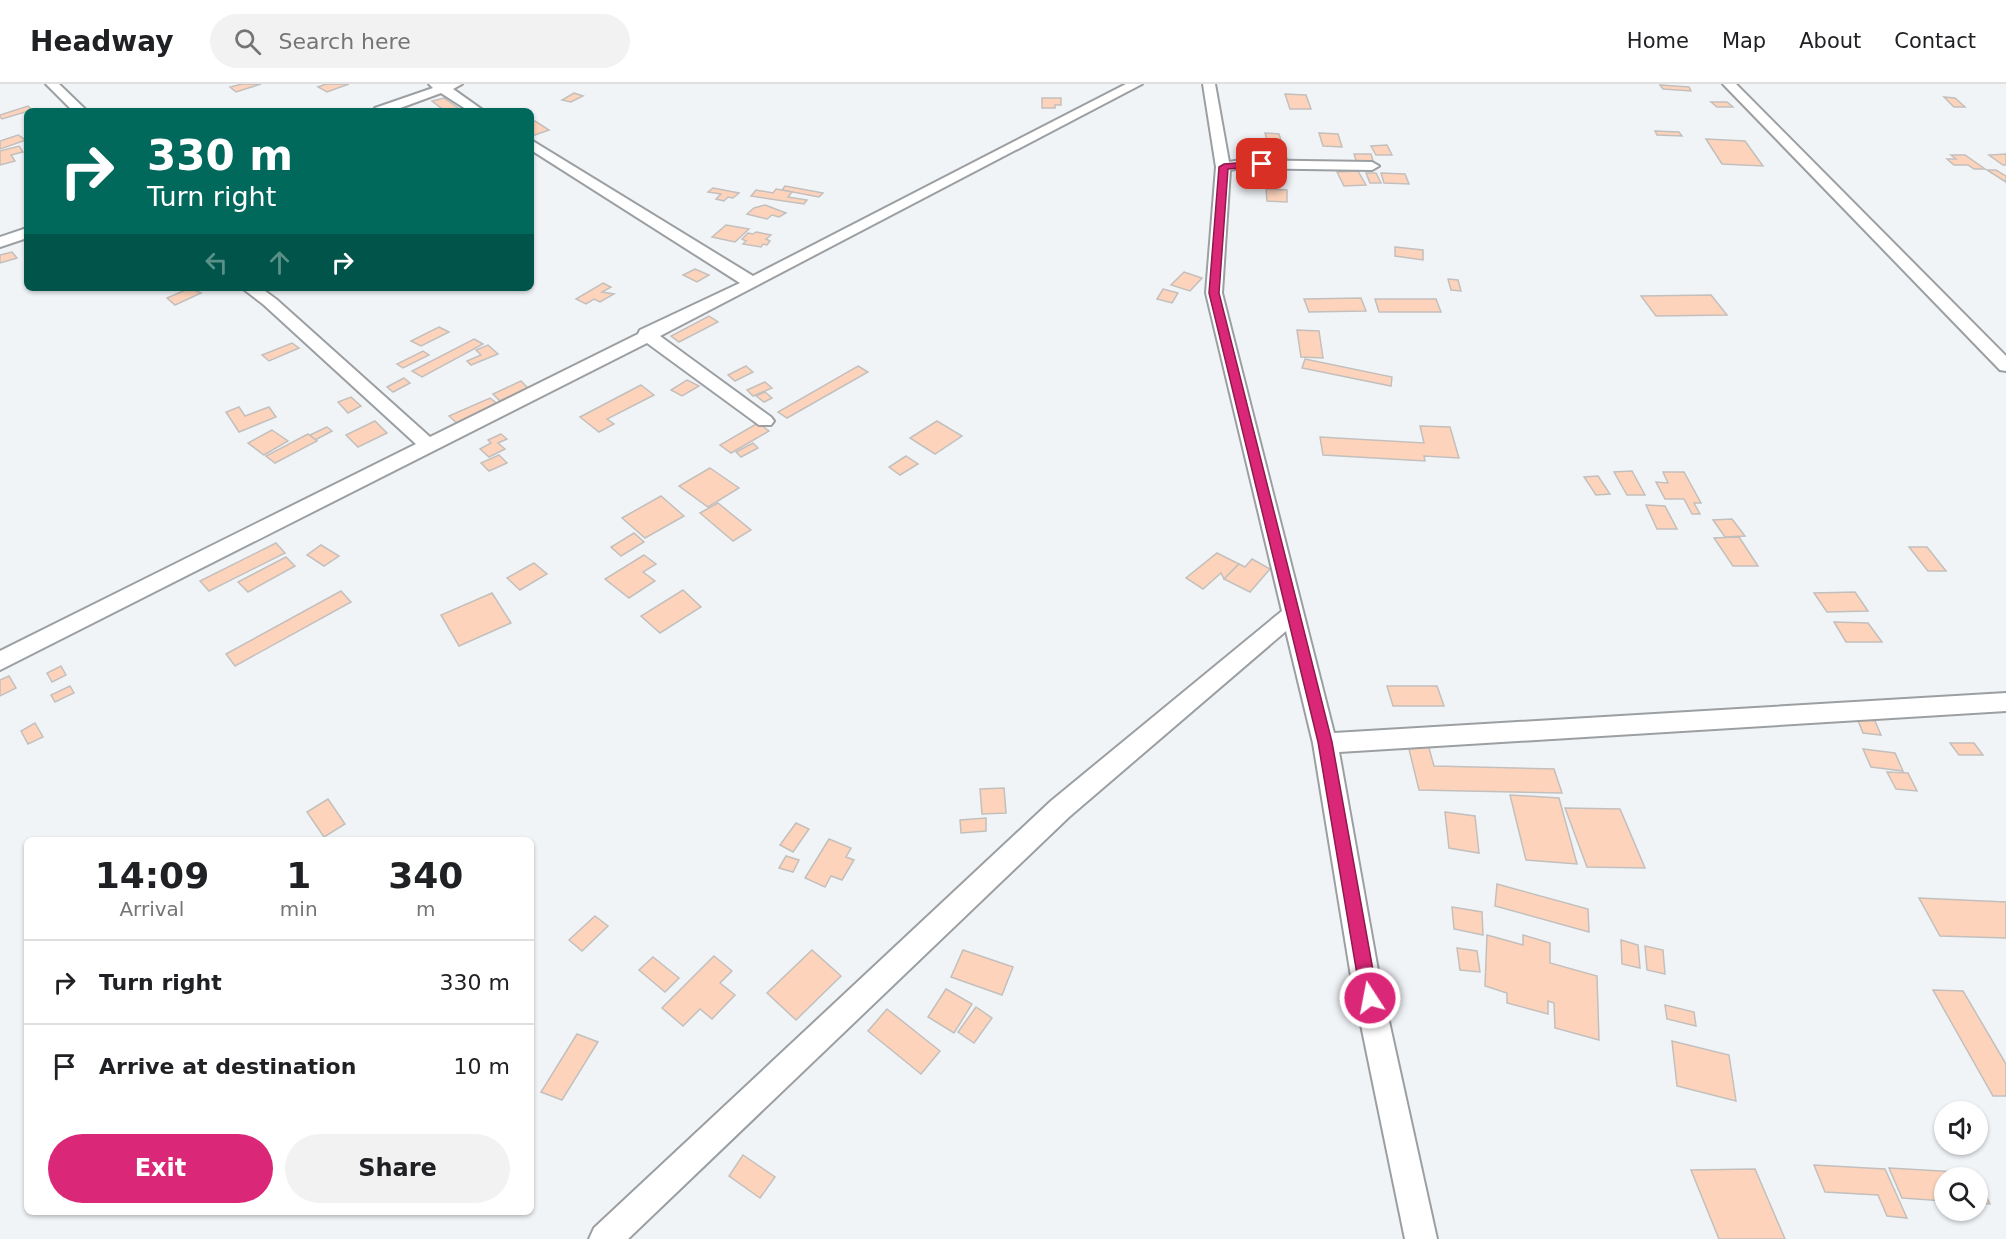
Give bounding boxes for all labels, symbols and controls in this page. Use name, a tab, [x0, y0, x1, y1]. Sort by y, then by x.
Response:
search box	[210, 14, 630, 68]
text: Headway	[30, 25, 174, 58]
icon: search	[231, 25, 264, 58]
text: Search here	[279, 29, 411, 54]
text: Home	[1627, 29, 1689, 53]
text: Map	[1722, 29, 1766, 53]
text: About	[1799, 29, 1861, 53]
text: Contact	[1894, 29, 1976, 53]
text: 330 m	[147, 131, 293, 180]
icon: right	[48, 132, 126, 210]
pin	[1236, 138, 1287, 189]
icon: arrive	[1245, 147, 1278, 180]
text: Turn right	[147, 181, 276, 212]
icon: left	[200, 246, 233, 279]
icon: ahead	[263, 246, 296, 279]
icon: right	[326, 246, 359, 279]
text: 14:09	[95, 855, 209, 896]
text: 1	[286, 855, 311, 896]
text: 340	[388, 855, 463, 896]
text: Arrival	[119, 897, 184, 921]
text: min	[280, 897, 318, 921]
text: m	[416, 897, 436, 921]
icon: right	[48, 966, 81, 999]
position arrow	[1338, 966, 1402, 1030]
text: Turn right	[99, 970, 222, 995]
text: 330 m	[440, 970, 510, 995]
icon: arrive	[48, 1050, 81, 1083]
text: Arrive at destination	[99, 1054, 356, 1079]
text: 10 m	[454, 1054, 510, 1079]
map controls	[1934, 1101, 1988, 1221]
button: sound	[1934, 1101, 1988, 1155]
button: Exit	[48, 1134, 273, 1203]
button: Share	[285, 1134, 510, 1203]
button: search	[1934, 1167, 1988, 1221]

